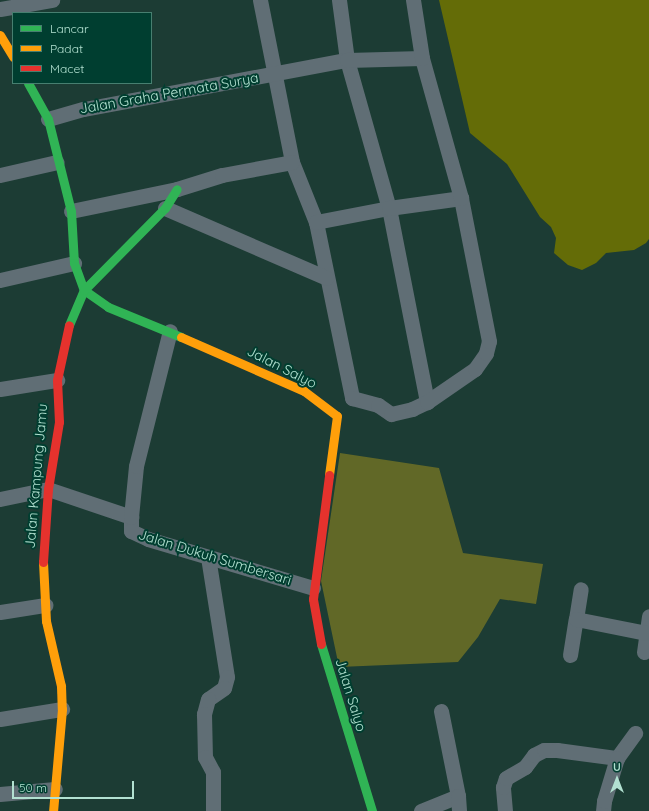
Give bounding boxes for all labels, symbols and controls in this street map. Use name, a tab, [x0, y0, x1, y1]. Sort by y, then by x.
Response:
legend	[12, 12, 152, 84]
text: Lancar	[50, 21, 89, 36]
text: Padat	[50, 41, 83, 56]
text: Macet	[50, 61, 84, 76]
street label: Jalan Graha Permata Surya	[78, 69, 260, 117]
street label: Jalan Salyo	[244, 342, 320, 392]
street label: Jalan Kampung Jamu	[21, 403, 51, 549]
street label: Jalan Dukuh Sumbersari	[136, 526, 294, 588]
street label: Jalan Salyo	[332, 656, 370, 734]
north arrow	[597, 759, 637, 799]
text: U	[613, 760, 621, 774]
scale bar	[14, 773, 136, 799]
text: 50 m	[19, 780, 47, 795]

